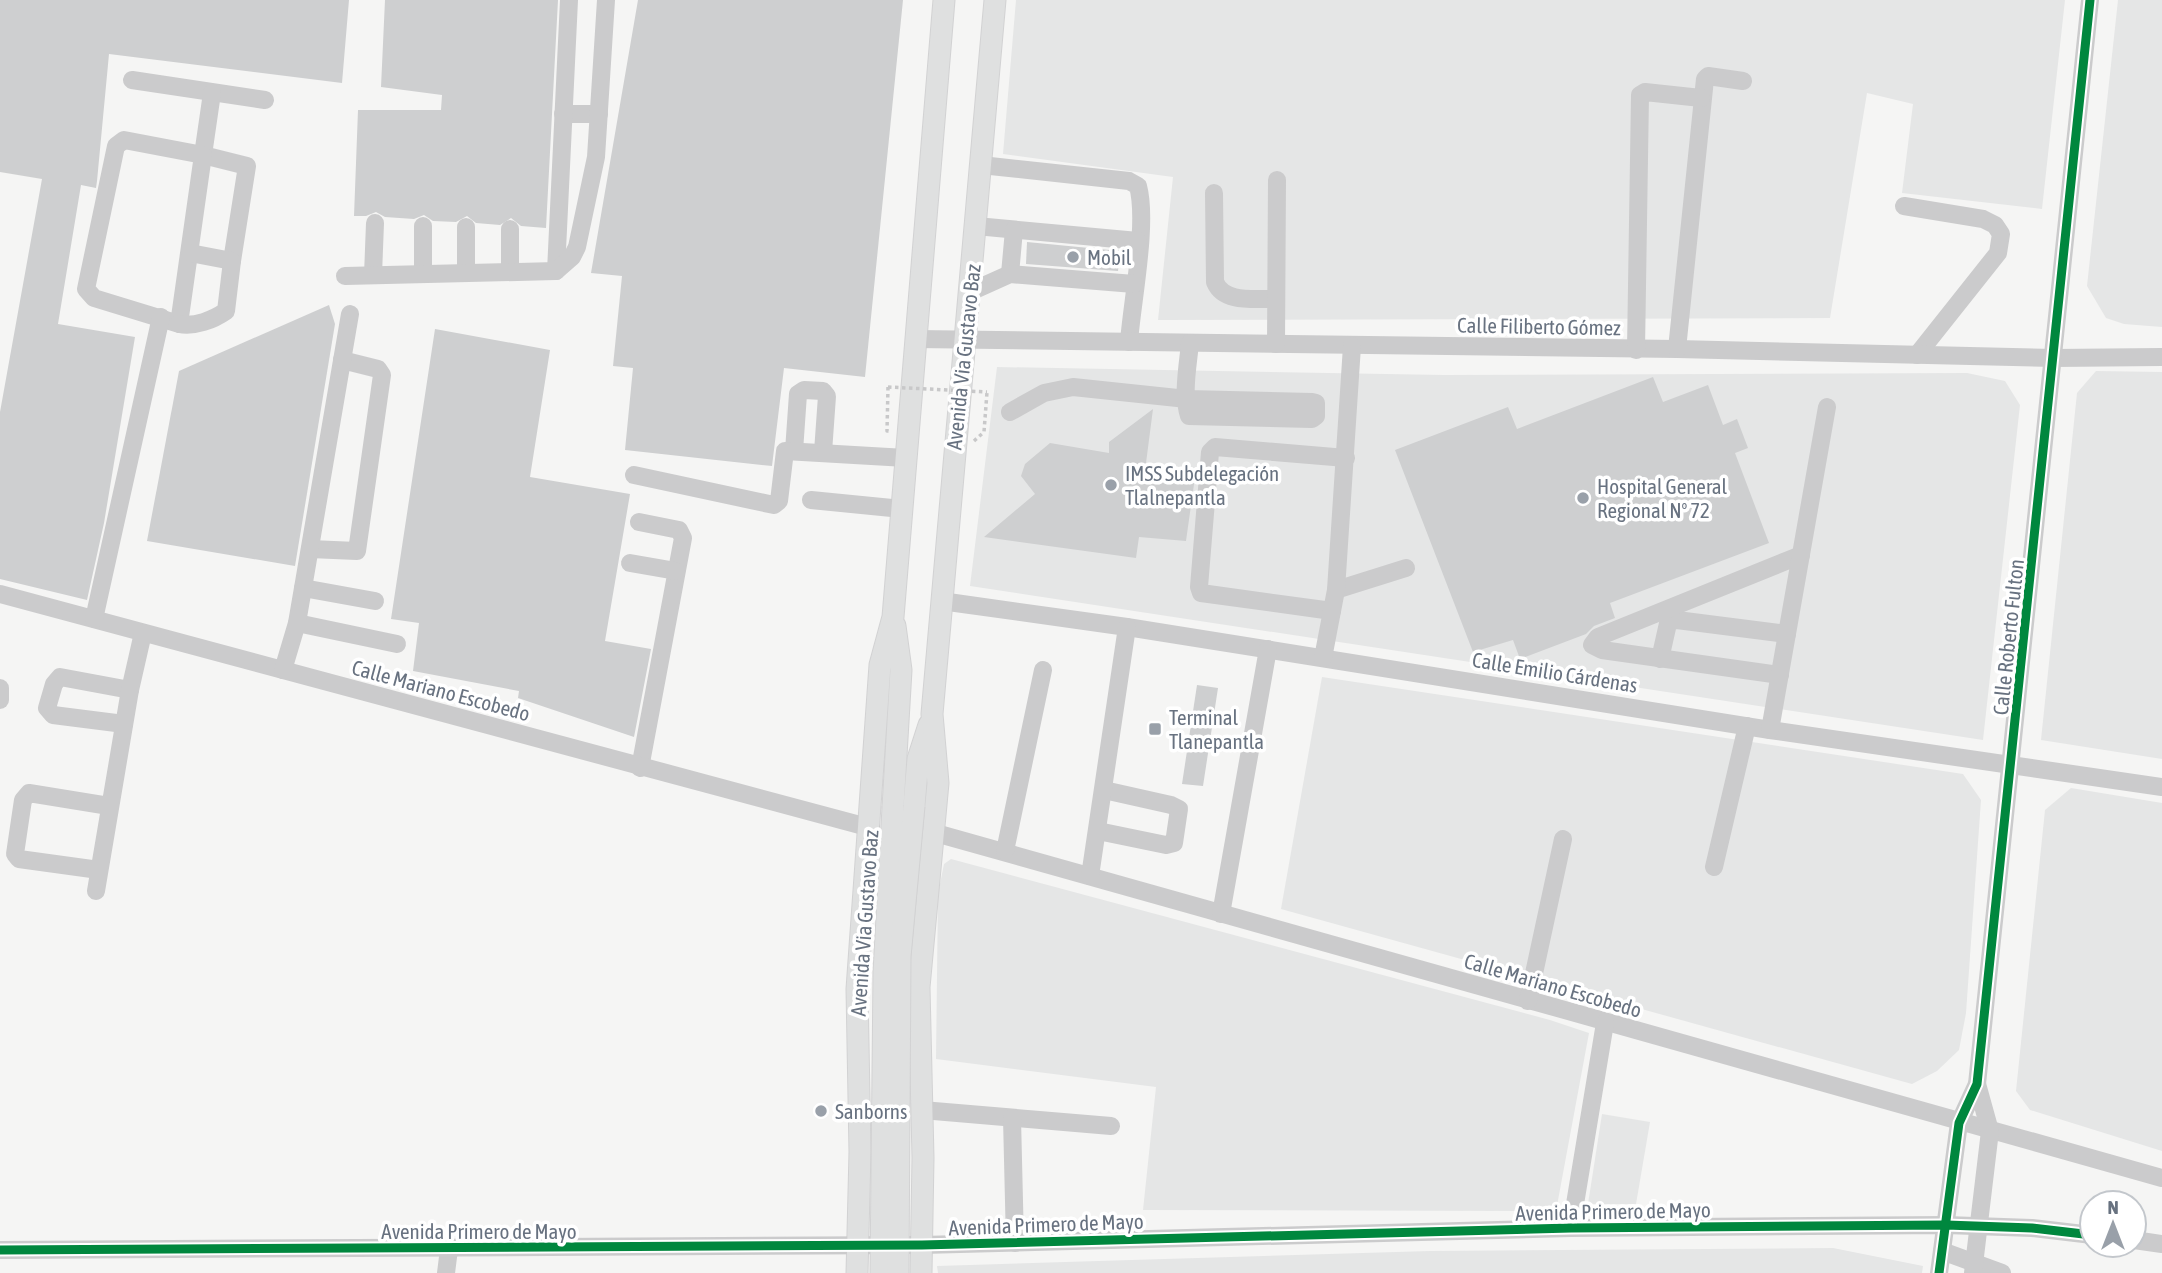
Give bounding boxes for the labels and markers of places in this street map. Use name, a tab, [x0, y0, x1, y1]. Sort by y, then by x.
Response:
place label: Mobil	[1087, 245, 1132, 269]
marker: Mobil	[1065, 249, 1081, 265]
place label: IMSS Subdelegación Tlalnepantla	[1125, 461, 1279, 509]
place label: Hospital General Regional N° 72	[1597, 474, 1727, 522]
marker: IMSS Subdelegación Tlalnepantla	[1103, 477, 1119, 493]
marker: Hospital General Regional N° 72	[1575, 490, 1591, 506]
place label: Terminal Tlanepantla	[1169, 705, 1264, 753]
marker: Terminal Tlanepantla	[1147, 721, 1163, 737]
place label: Sanborns	[835, 1099, 907, 1123]
marker: Sanborns	[813, 1103, 829, 1119]

